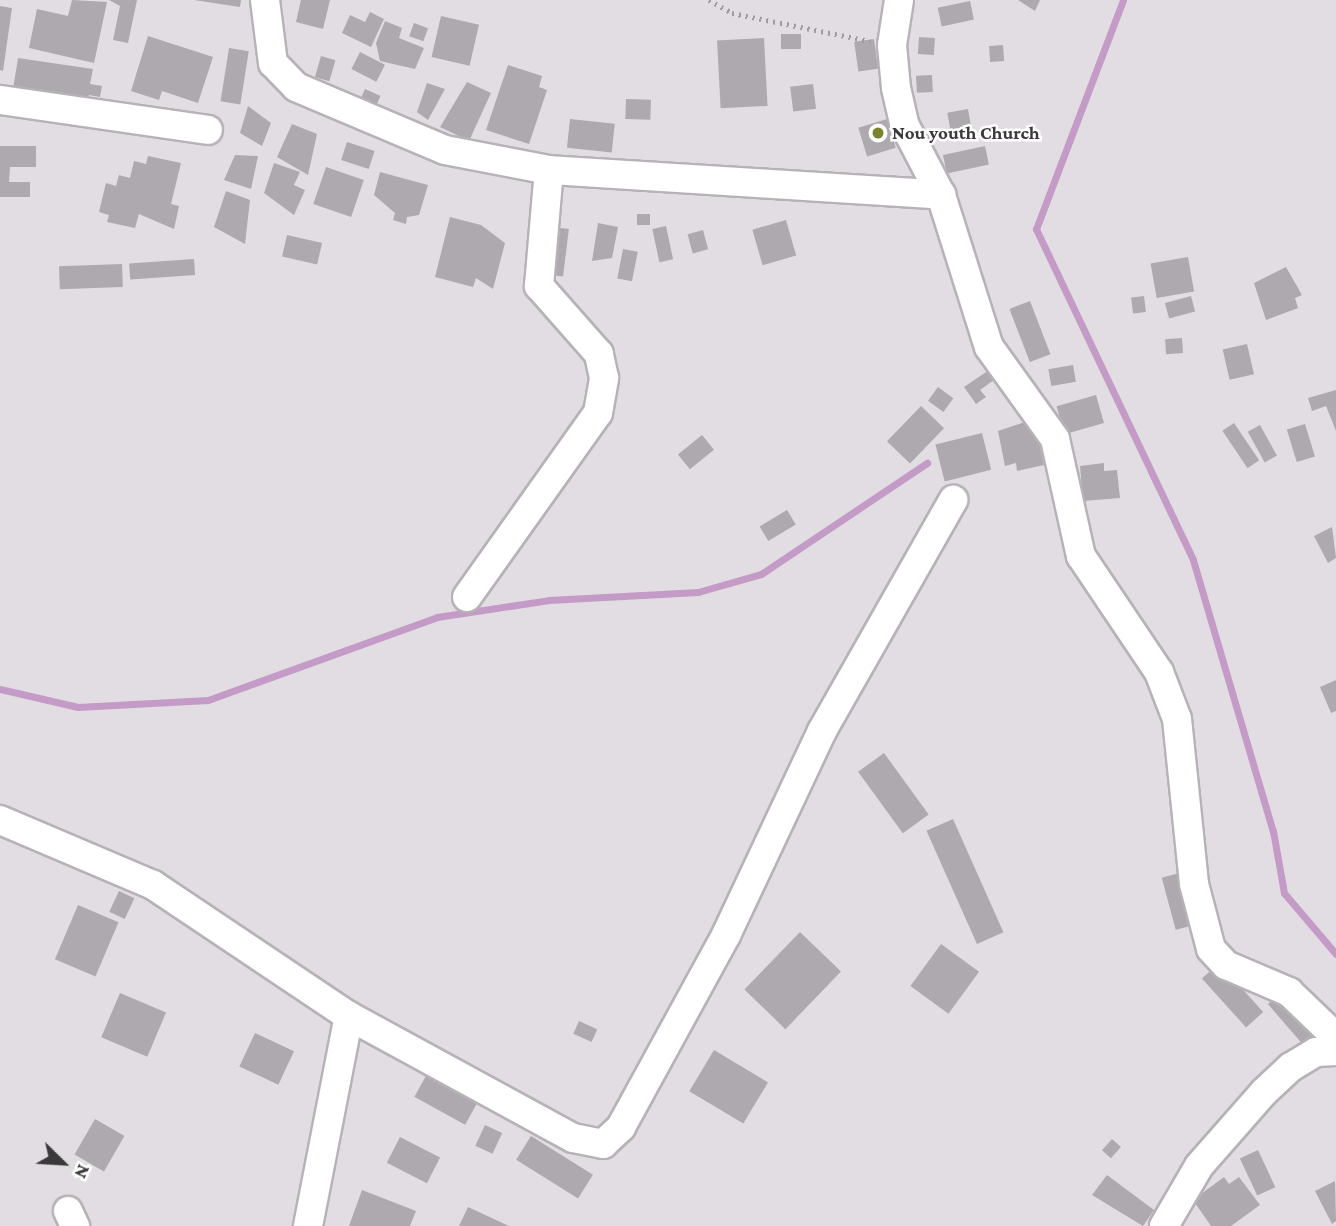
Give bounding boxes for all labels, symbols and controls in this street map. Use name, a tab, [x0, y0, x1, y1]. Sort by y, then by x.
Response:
place label: Nou youth Church	[892, 122, 1040, 144]
marker: Nou youth Church	[870, 125, 886, 141]
north arrow	[28, 1128, 98, 1198]
text: N	[70, 1162, 95, 1182]

